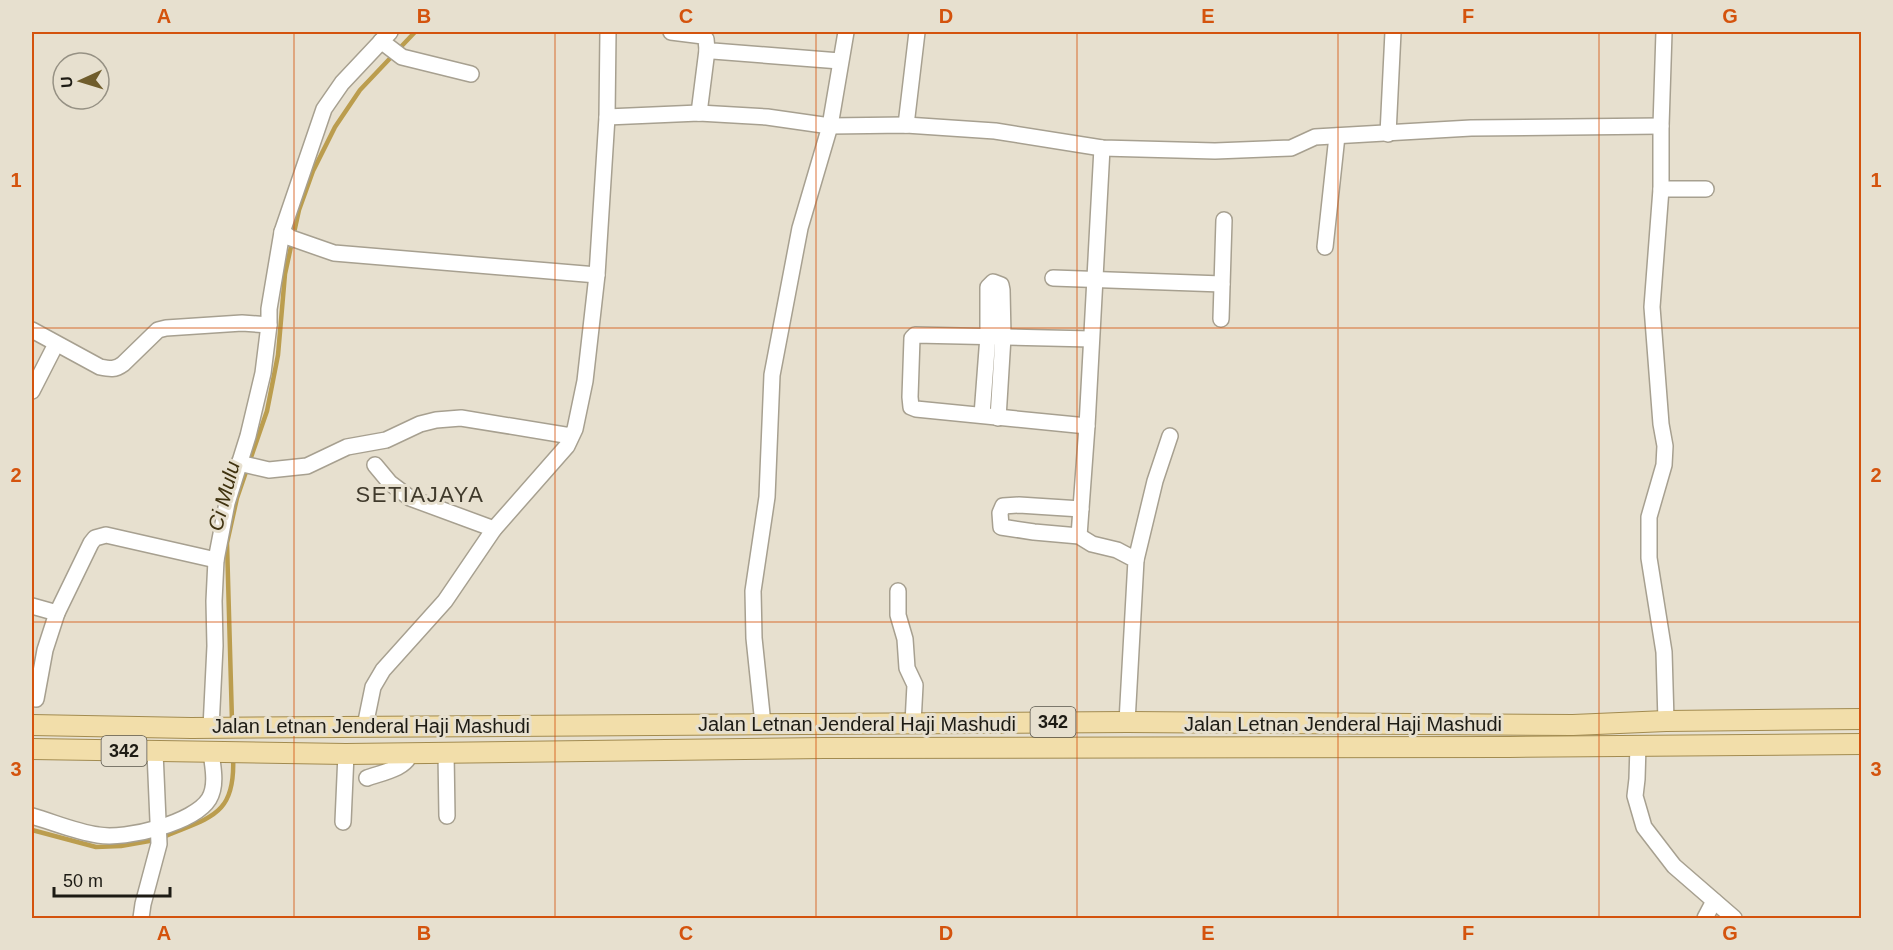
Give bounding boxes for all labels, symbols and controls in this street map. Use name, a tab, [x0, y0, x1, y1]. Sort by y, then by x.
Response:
text: A	[157, 5, 171, 27]
text: B	[417, 5, 431, 27]
text: C	[679, 5, 693, 27]
text: D	[939, 5, 953, 27]
text: E	[1201, 5, 1215, 27]
text: F	[1462, 5, 1474, 27]
text: G	[1722, 5, 1738, 27]
north arrow	[51, 51, 111, 111]
text: U	[58, 76, 75, 88]
text: 1	[10, 169, 22, 191]
text: 1	[1870, 169, 1882, 191]
water label: Ci Mulu	[203, 458, 244, 533]
text: 2	[10, 464, 22, 486]
text: 2	[1870, 464, 1882, 486]
district label: SETIAJAYA	[356, 482, 484, 507]
road number: 342	[1030, 707, 1076, 737]
street label: Jalan Letnan Jenderal Haji Mashudi	[698, 713, 1016, 735]
street label: Jalan Letnan Jenderal Haji Mashudi	[1184, 713, 1502, 735]
street label: Jalan Letnan Jenderal Haji Mashudi	[212, 715, 530, 737]
road number: 342	[102, 736, 146, 766]
text: 3	[10, 758, 22, 780]
text: 3	[1870, 758, 1882, 780]
scale bar	[54, 860, 170, 898]
text: 50 m	[63, 871, 103, 891]
text: A	[157, 922, 171, 944]
text: B	[417, 922, 431, 944]
text: C	[679, 922, 693, 944]
text: D	[939, 922, 953, 944]
text: E	[1201, 922, 1215, 944]
text: F	[1462, 922, 1474, 944]
text: G	[1722, 922, 1738, 944]

